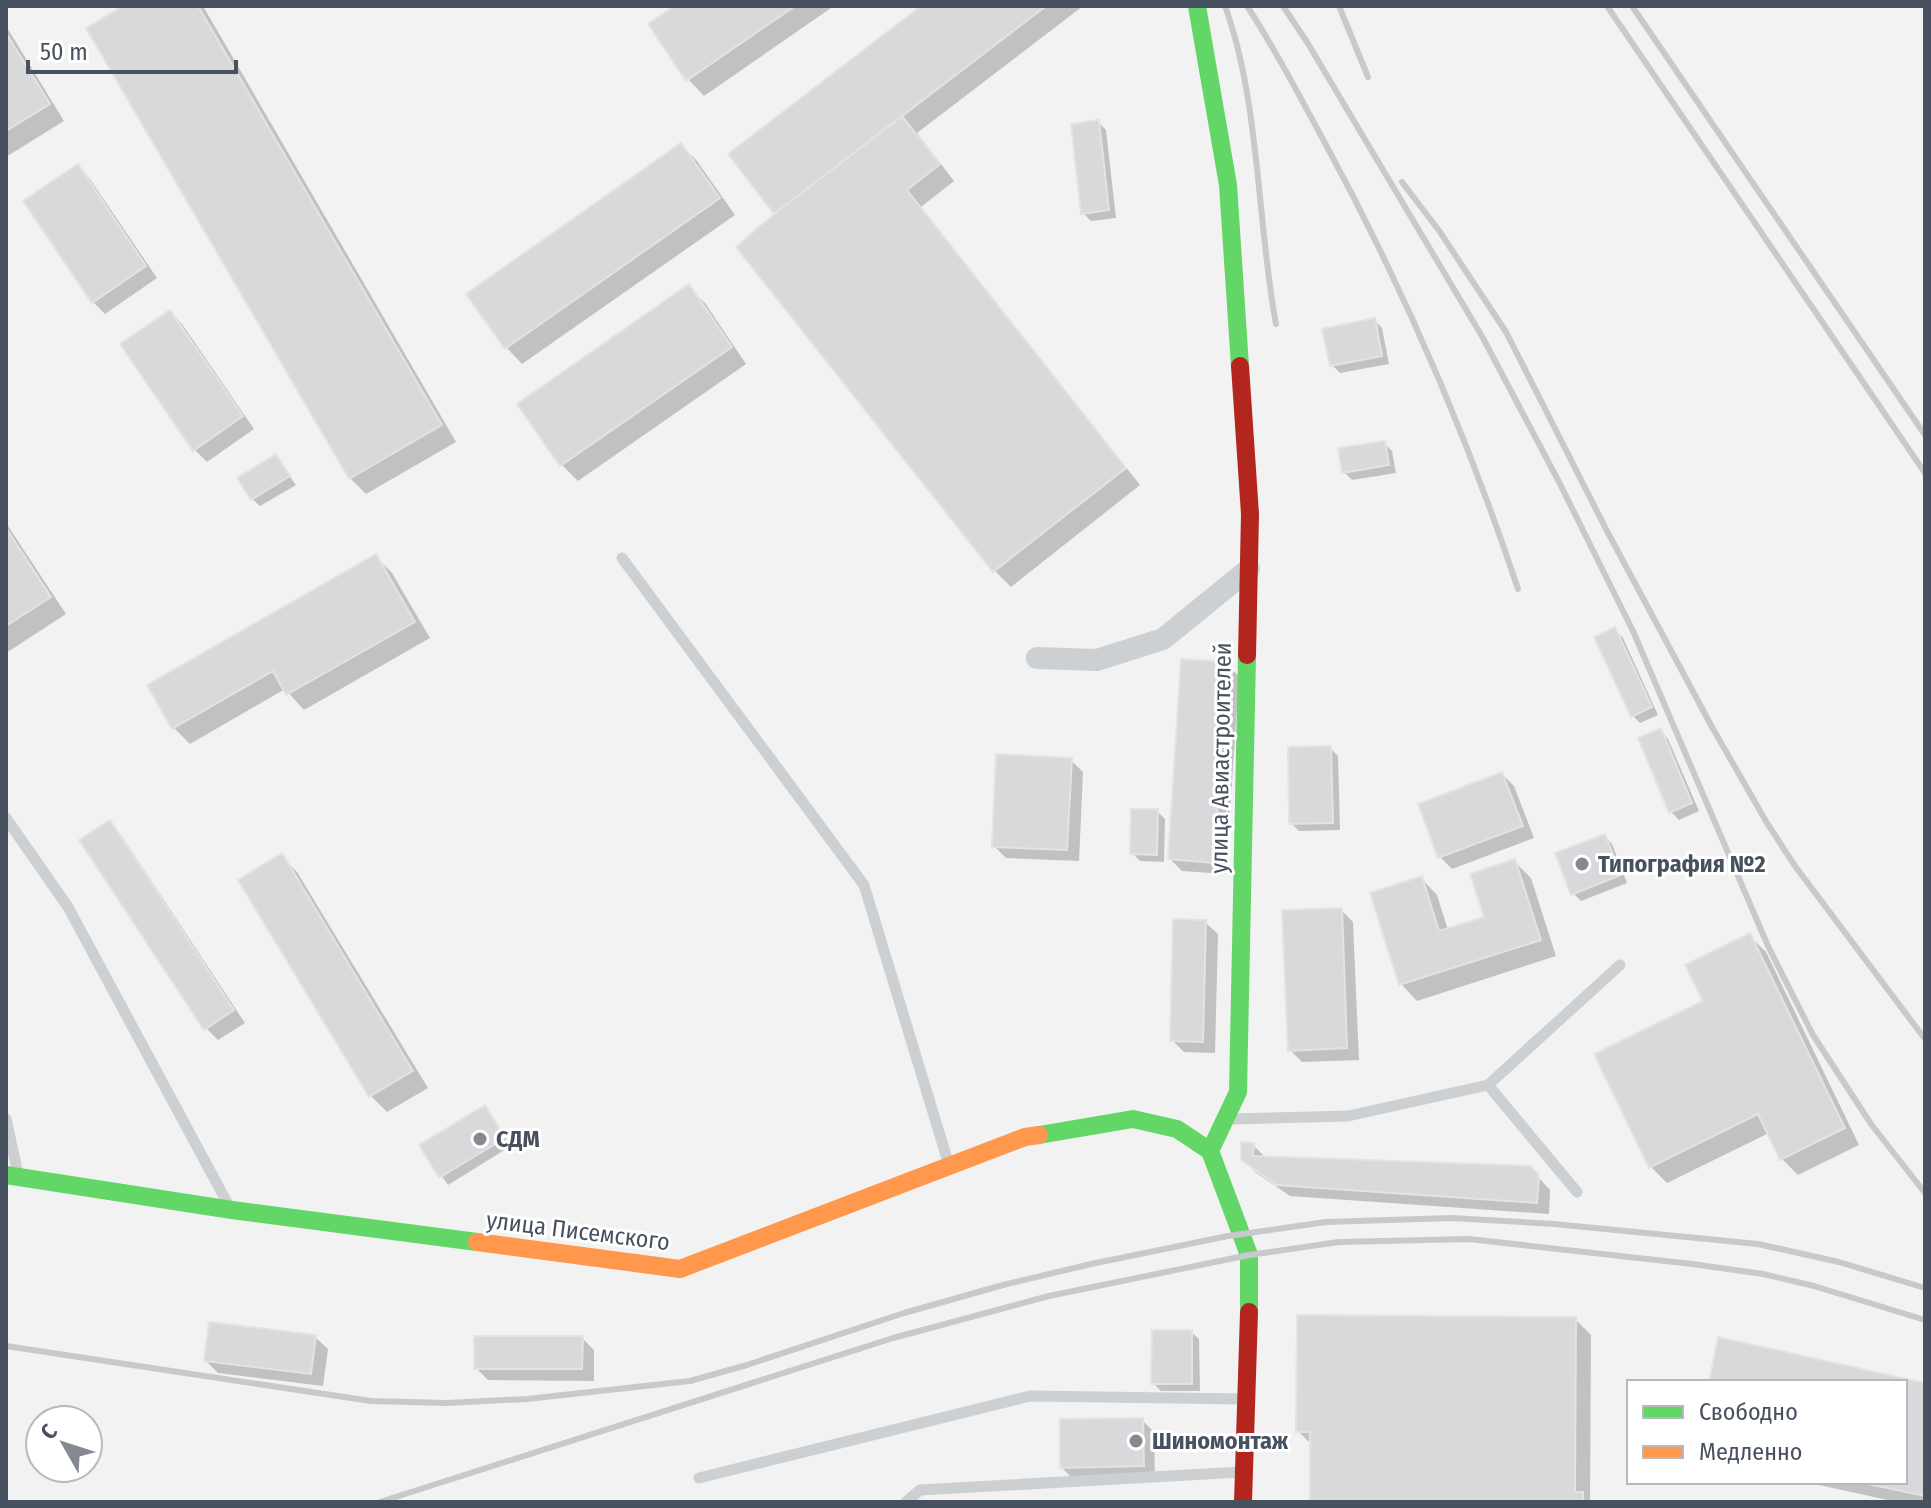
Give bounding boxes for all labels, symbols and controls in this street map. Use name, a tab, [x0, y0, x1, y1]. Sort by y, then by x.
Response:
scale bar	[28, 24, 236, 74]
text: 50 m	[40, 38, 88, 66]
street label: улица Авиастроителей	[1205, 642, 1237, 874]
place label: Типография №2	[1598, 850, 1766, 878]
marker: Типография №2	[1573, 855, 1591, 873]
place label: СДМ	[496, 1125, 540, 1153]
marker: СДМ	[471, 1130, 489, 1148]
street label: улица Писемского	[485, 1206, 671, 1256]
legend	[1627, 1380, 1907, 1484]
text: Свободно	[1699, 1398, 1798, 1426]
north arrow	[24, 1404, 104, 1484]
text: С	[35, 1418, 63, 1445]
place label: Шиномонтаж	[1152, 1427, 1289, 1455]
marker: Шиномонтаж	[1127, 1432, 1145, 1450]
text: Медленно	[1699, 1438, 1802, 1466]

